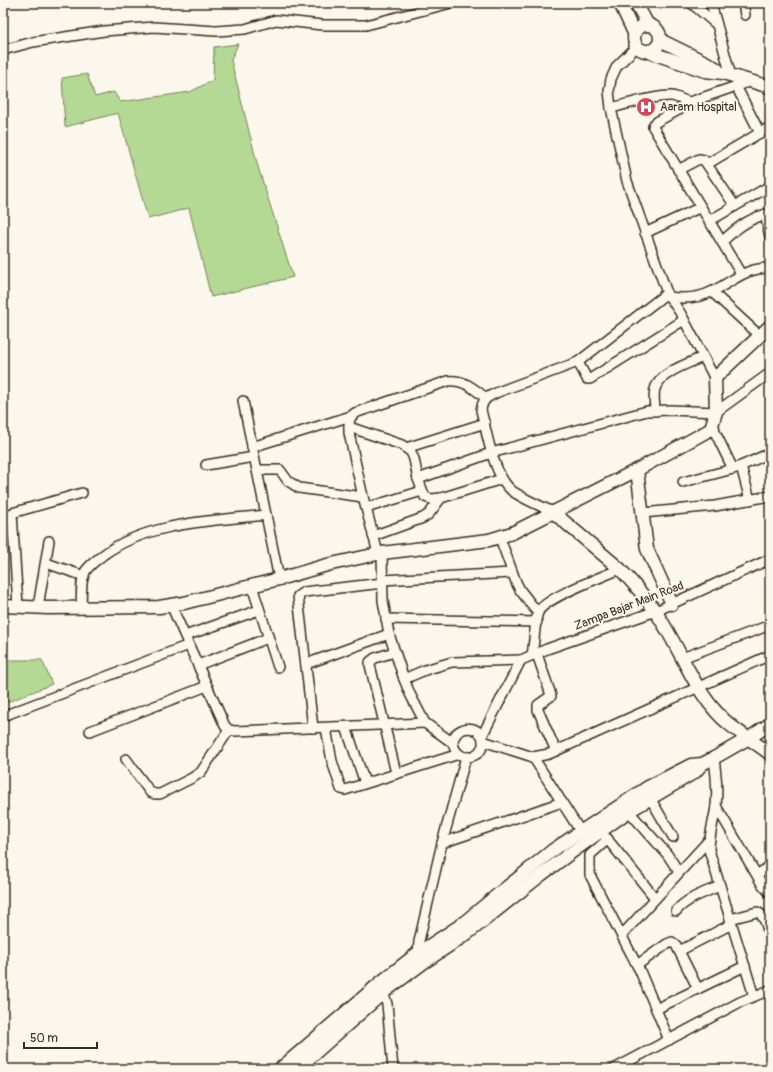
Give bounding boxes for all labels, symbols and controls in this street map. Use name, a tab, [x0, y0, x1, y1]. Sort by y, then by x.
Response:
hospital icon: Aaram Hospital	[635, 96, 657, 118]
place label: Aaram Hospital	[660, 100, 737, 115]
street label: Zampa Bajar Main Road	[572, 578, 686, 634]
scale bar	[24, 1024, 97, 1050]
text: 50 m	[30, 1031, 58, 1046]

